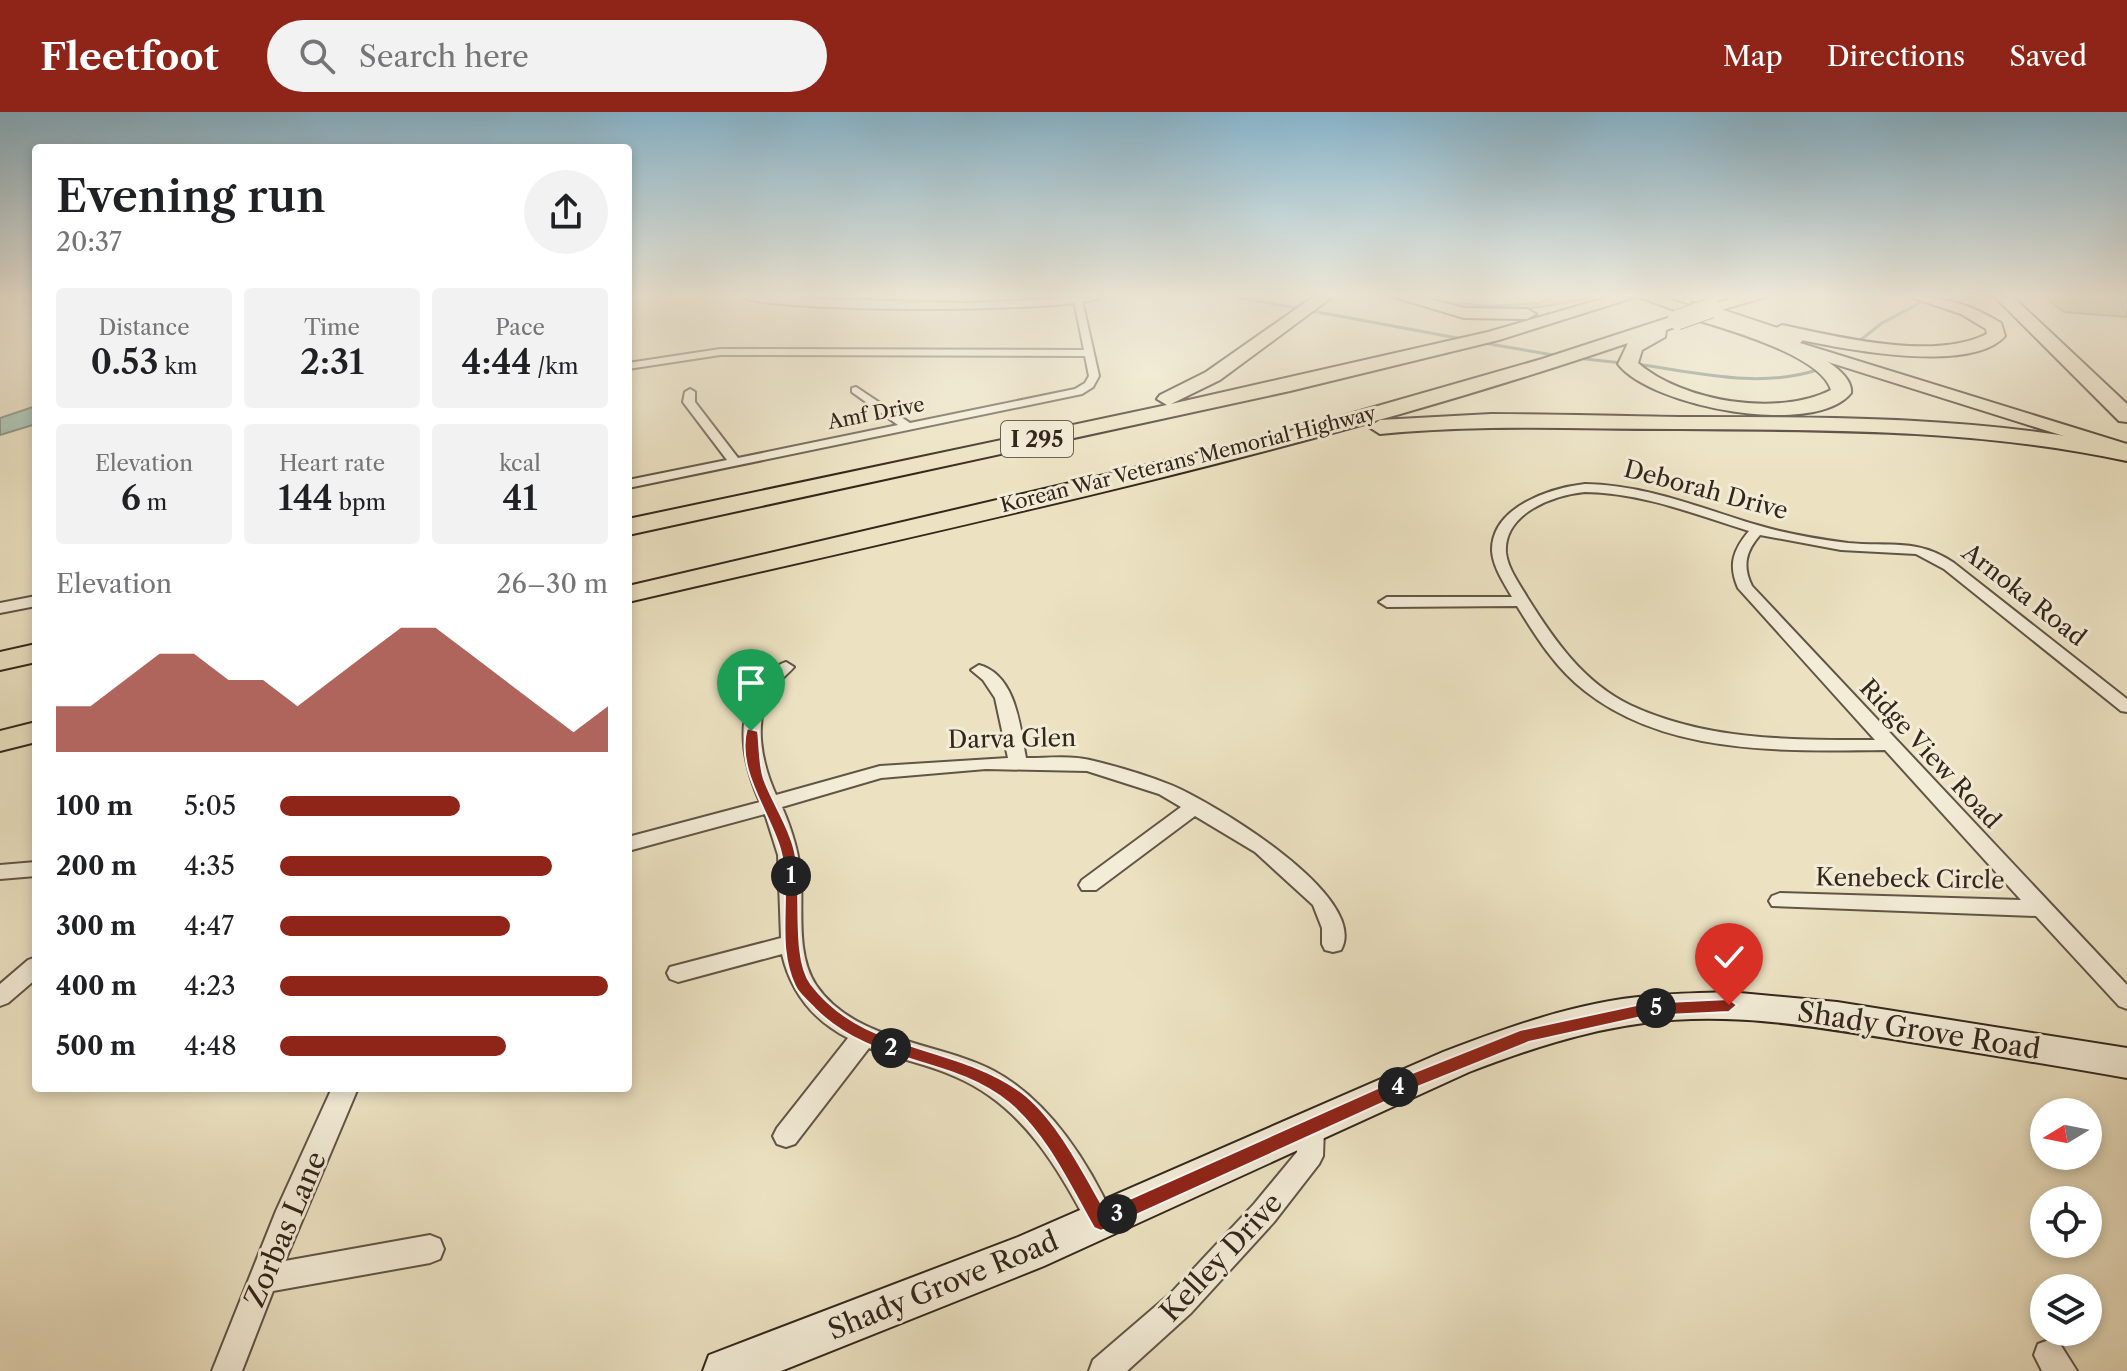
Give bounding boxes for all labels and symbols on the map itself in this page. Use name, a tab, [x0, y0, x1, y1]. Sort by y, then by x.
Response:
street label: Amf Drive	[825, 392, 926, 434]
street label: Korean War Veterans Memorial Highway	[998, 400, 1379, 517]
road number: I 295	[1001, 421, 1073, 457]
street label: Deborah Drive	[1621, 454, 1791, 525]
street label: Arnoka Road	[1956, 537, 2092, 652]
pin	[717, 649, 785, 731]
street label: Ridge View Road	[1854, 673, 2007, 835]
street label: Darva Glen	[948, 723, 1076, 754]
pin: 1	[771, 856, 811, 896]
street label: Kenebeck Circle	[1815, 862, 2005, 895]
pin	[1695, 923, 1763, 1005]
pin: 5	[1636, 988, 1676, 1028]
street label: Shady Grove Road	[1795, 994, 2043, 1066]
pin: 2	[871, 1028, 911, 1068]
pin: 4	[1378, 1067, 1418, 1107]
north arrow	[2030, 1098, 2102, 1170]
street label: Zorbas Lane	[237, 1146, 333, 1312]
street label: Kelley Drive	[1153, 1186, 1289, 1328]
pin: 3	[1097, 1194, 1137, 1234]
street label: Shady Grove Road	[823, 1223, 1063, 1347]

